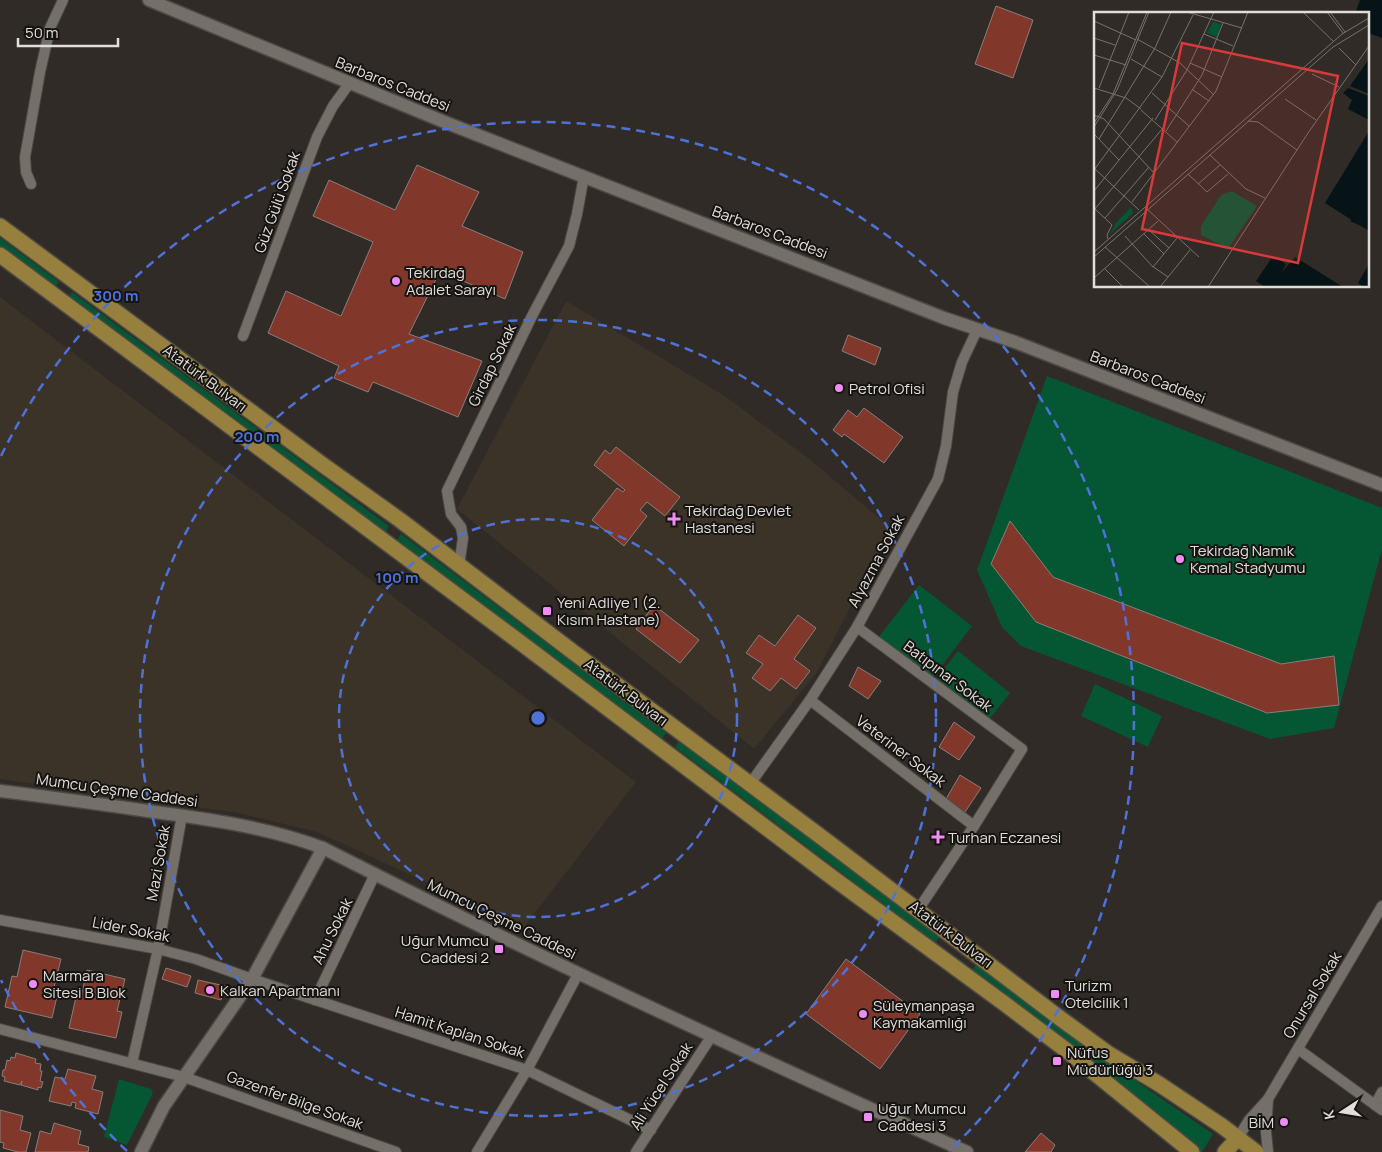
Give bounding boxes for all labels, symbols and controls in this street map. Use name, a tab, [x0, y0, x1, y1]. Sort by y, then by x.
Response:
inset map	[1094, 12, 1370, 288]
scale bar	[18, 15, 118, 47]
text: 50 m	[25, 22, 59, 43]
street label: Barbaros Caddesi	[332, 51, 454, 117]
street label: Güz Gülü Sokak	[249, 148, 305, 256]
street label: Barbaros Caddesi	[709, 200, 831, 264]
place label: Tekirdağ Adalet Sarayı	[406, 262, 496, 300]
marker: Tekirdağ Adalet Sarayı	[390, 275, 402, 287]
text: 300 m	[94, 285, 138, 306]
street label: Girdap Sokak	[463, 320, 521, 410]
street label: Atatürk Bulvarı	[159, 339, 251, 417]
street label: Barbaros Caddesi	[1087, 345, 1209, 409]
place label: Petrol Ofisi	[849, 378, 925, 399]
marker: Petrol Ofisi	[833, 382, 845, 394]
text: 200 m	[234, 426, 280, 447]
place label: Tekirdağ Devlet Hastanesi	[685, 500, 791, 538]
street label: Alyazma Sokak	[843, 510, 910, 611]
marker: Tekirdağ Devlet Hastanesi	[667, 512, 681, 526]
place label: Tekirdağ Namık Kemal Stadyumu	[1190, 540, 1305, 578]
marker: Tekirdağ Namık Kemal Stadyumu	[1174, 553, 1186, 565]
text: 100 m	[376, 567, 418, 588]
place label: Yeni Adliye 1 (2. Kısım Hastane)	[557, 592, 661, 630]
marker: Yeni Adliye 1 (2. Kısım Hastane)	[541, 605, 553, 617]
street label: Batıpınar Sokak	[899, 636, 997, 717]
street label: Atatürk Bulvarı	[580, 653, 672, 731]
centre of rings	[529, 709, 547, 727]
street label: Veteriner Sokak	[852, 710, 951, 792]
street label: Mumcu Çeşme Caddesi	[35, 768, 199, 812]
street label: Mazi Sokak	[141, 823, 175, 903]
place label: Turhan Eczanesi	[948, 827, 1061, 848]
marker: Turhan Eczanesi	[932, 831, 944, 843]
street label: Mumcu Çeşme Caddesi	[424, 874, 580, 964]
street label: Ahu Sokak	[307, 894, 357, 968]
street label: Atatürk Bulvarı	[905, 895, 997, 973]
street label: Lider Sokak	[90, 911, 172, 947]
place label: Uğur Mumcu Caddesi 2	[401, 930, 489, 968]
marker: Uğur Mumcu Caddesi 2	[493, 943, 505, 955]
street label: Onursal Sokak	[1278, 947, 1346, 1042]
place label: Marmara Sitesi B Blok	[43, 965, 126, 1003]
place label: Turizm Otelcilik 1	[1065, 975, 1129, 1013]
marker: Marmara Sitesi B Blok	[27, 978, 39, 990]
place label: Kalkan Apartmanı	[220, 980, 340, 1001]
marker: Kalkan Apartmanı	[204, 984, 216, 996]
marker: Turizm Otelcilik 1	[1049, 988, 1061, 1000]
place label: Süleymanpaşa Kaymakamlığı	[873, 995, 975, 1033]
street label: Hamit Kaplan Sokak	[393, 1001, 528, 1063]
marker: Süleymanpaşa Kaymakamlığı	[857, 1008, 869, 1020]
street label: Ali Yücel Sokak	[625, 1038, 698, 1134]
place label: Nüfus Müdürlüğü 3	[1067, 1042, 1153, 1080]
marker: Nüfus Müdürlüğü 3	[1051, 1055, 1063, 1067]
street label: Gazenfer Bilge Sokak	[224, 1065, 367, 1135]
north arrow	[1317, 1087, 1367, 1137]
place label: Uğur Mumcu Caddesi 3	[878, 1098, 966, 1136]
text: K	[1318, 1107, 1339, 1121]
marker: Uğur Mumcu Caddesi 3	[862, 1111, 874, 1123]
place label: BİM	[1249, 1112, 1274, 1133]
marker: BİM	[1278, 1116, 1290, 1128]

